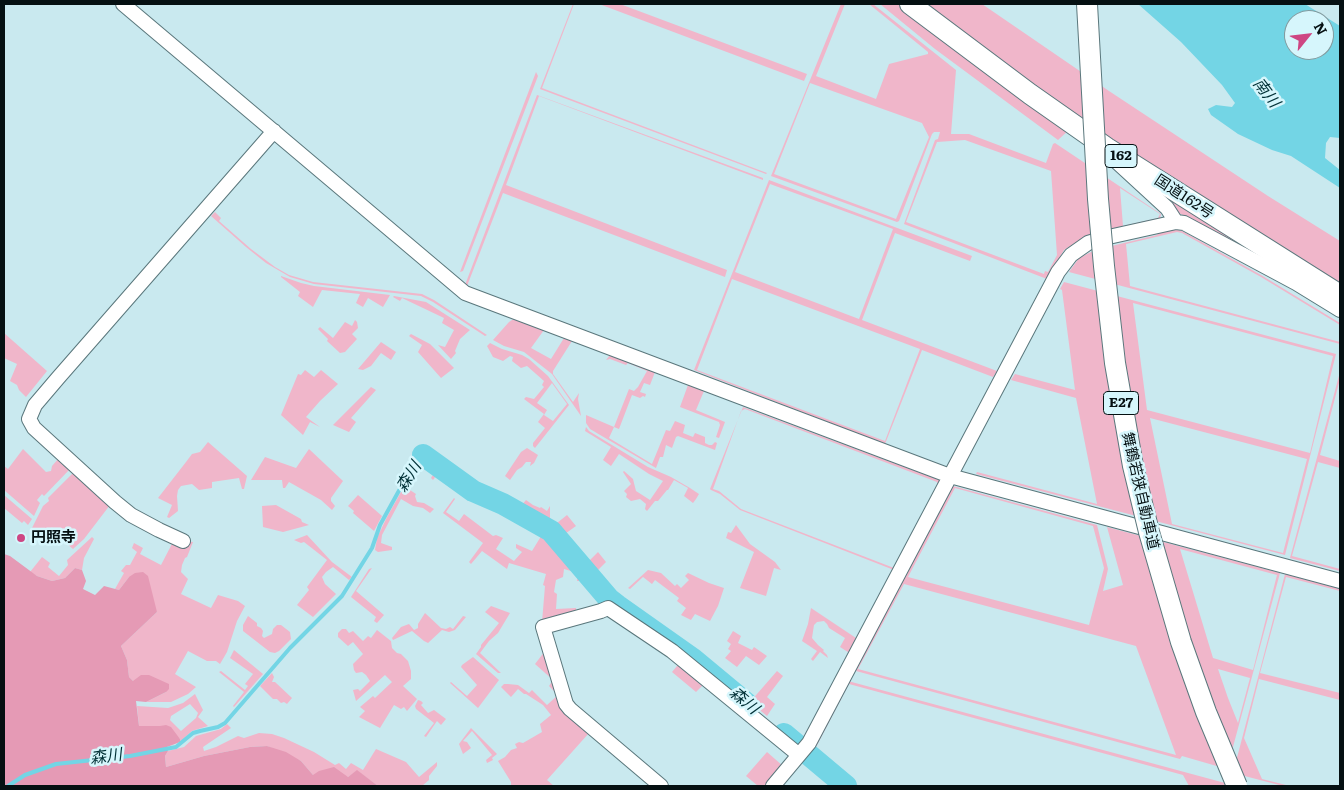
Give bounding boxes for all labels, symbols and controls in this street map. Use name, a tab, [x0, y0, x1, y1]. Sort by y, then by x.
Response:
north arrow	[1284, 10, 1334, 60]
text: N	[1310, 18, 1333, 38]
water label: 南川	[1249, 74, 1283, 112]
road number: 162	[1105, 144, 1137, 168]
street label: 国道162号	[1151, 171, 1217, 223]
road number: E27	[1104, 392, 1138, 414]
street label: 舞鶴若狭自動車道	[1118, 431, 1162, 551]
water label: 森川	[392, 458, 426, 496]
place label: 円照寺	[31, 529, 76, 547]
marker: 円照寺	[15, 532, 27, 544]
water label: 森川	[726, 683, 762, 719]
water label: 森川	[89, 745, 123, 769]

